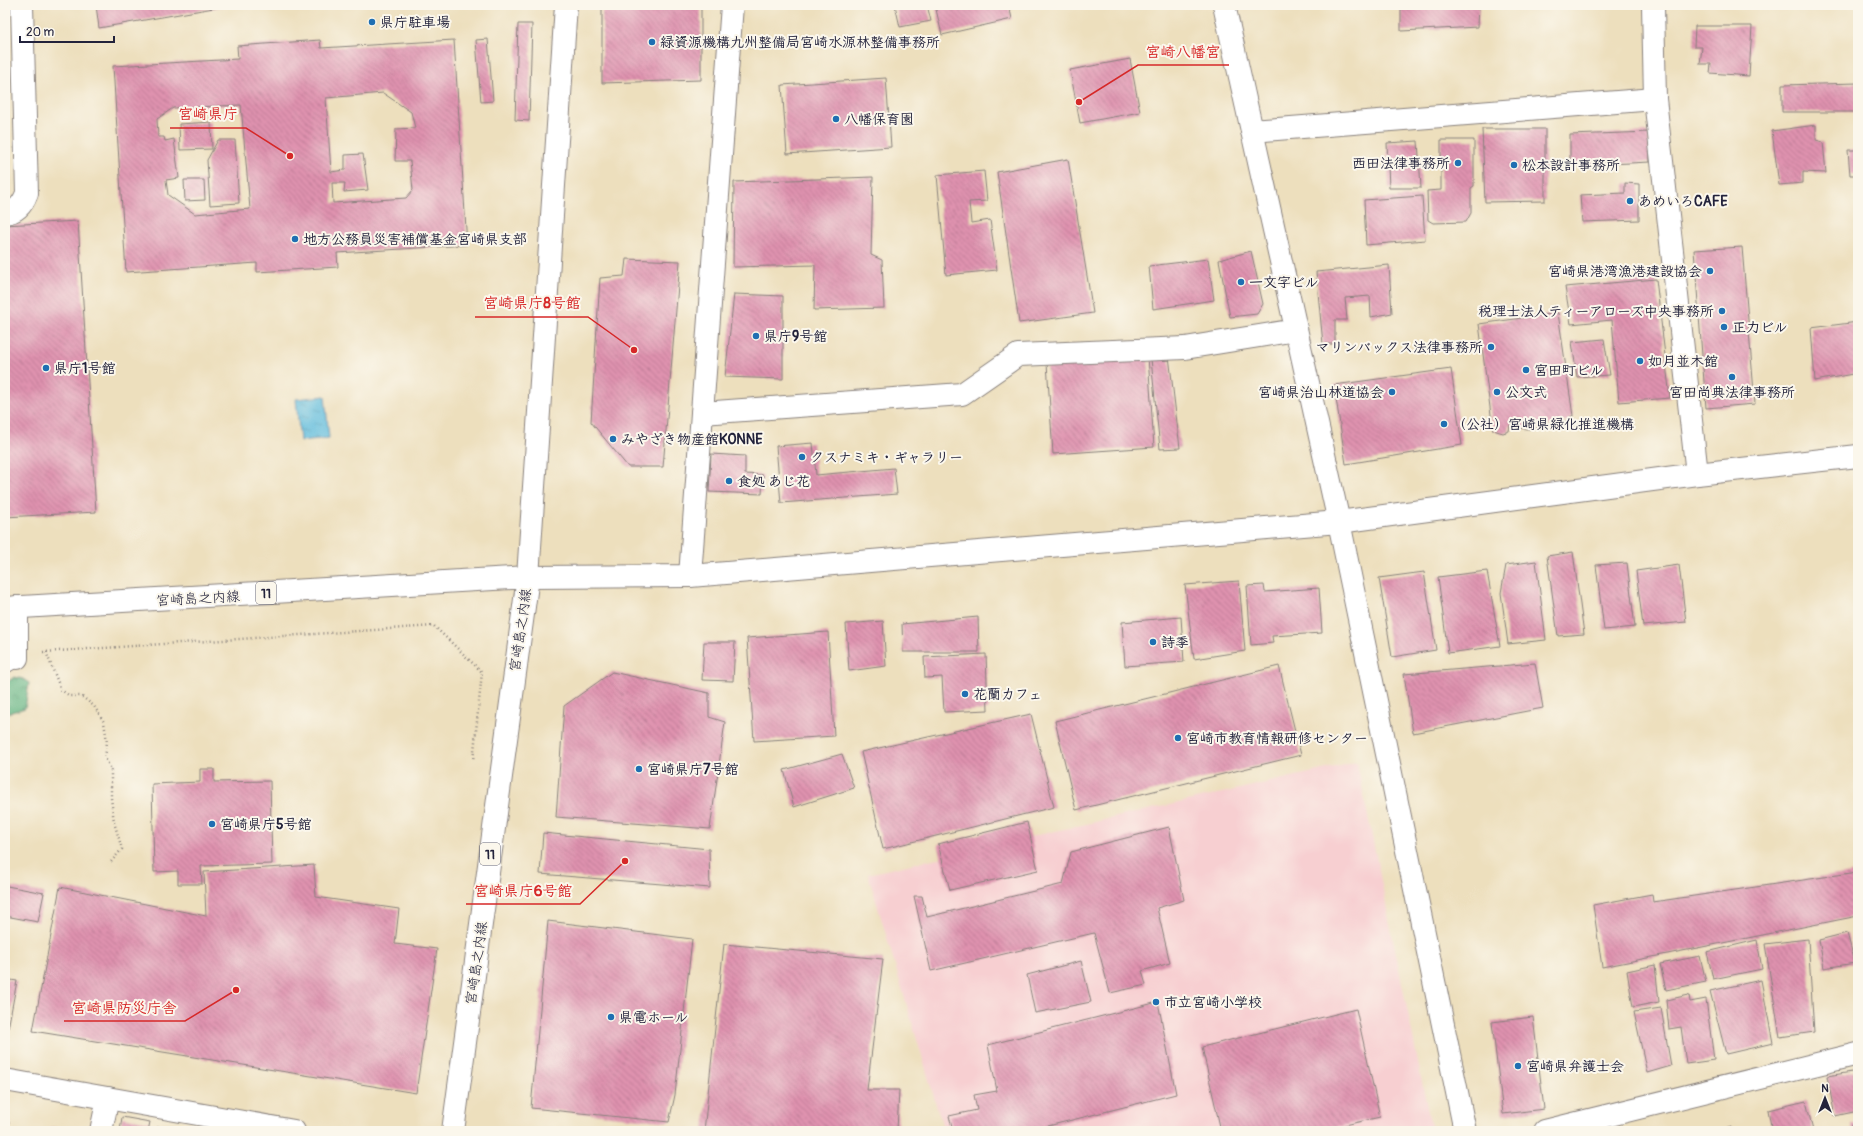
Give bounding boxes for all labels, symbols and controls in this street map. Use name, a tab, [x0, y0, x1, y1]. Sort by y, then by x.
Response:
place label: 県庁駐車場	[380, 14, 450, 31]
marker: 県庁駐車場	[367, 17, 377, 27]
scale bar	[20, 18, 114, 44]
text: 20 m	[26, 25, 55, 40]
place label: 緑資源機構九州整備局宮崎水源林整備事務所	[660, 34, 940, 51]
marker: 緑資源機構九州整備局宮崎水源林整備事務所	[647, 37, 657, 47]
callout: 宮崎八幡宮	[1138, 38, 1229, 65]
text: 宮崎八幡宮	[1145, 43, 1221, 62]
callout: 宮崎県庁	[170, 101, 246, 128]
text: 宮崎県庁	[178, 105, 238, 124]
place label: 八幡保育園	[844, 111, 914, 128]
marker: 八幡保育園	[831, 114, 841, 124]
place label: 西田法律事務所	[1352, 155, 1450, 172]
place label: 松本設計事務所	[1522, 157, 1620, 174]
marker: 西田法律事務所	[1453, 158, 1463, 168]
marker: 松本設計事務所	[1509, 160, 1519, 170]
place label: あめいろCAFE	[1638, 193, 1728, 210]
marker: あめいろCAFE	[1625, 196, 1635, 206]
place label: 地方公務員災害補償基金宮崎県支部	[303, 231, 527, 248]
marker: 地方公務員災害補償基金宮崎県支部	[290, 234, 300, 244]
place label: 宮崎県港湾漁港建設協会	[1548, 263, 1702, 280]
marker: 宮崎県港湾漁港建設協会	[1705, 266, 1715, 276]
place label: 一文字ビル	[1249, 274, 1319, 291]
marker: 一文字ビル	[1236, 277, 1246, 287]
callout: 宮崎県庁8号館	[475, 290, 588, 317]
text: 宮崎県庁8号館	[483, 294, 581, 313]
place label: 税理士法人ティーアローズ中央事務所	[1478, 303, 1714, 320]
marker: 税理士法人ティーアローズ中央事務所	[1717, 306, 1727, 316]
place label: 正力ビル	[1732, 319, 1788, 336]
marker: 正力ビル	[1719, 322, 1729, 332]
place label: 県庁9号館	[764, 328, 827, 345]
marker: 県庁9号館	[751, 331, 761, 341]
place label: マリンバックス法律事務所	[1316, 339, 1483, 356]
marker: マリンバックス法律事務所	[1486, 342, 1496, 352]
place label: 如月並木館	[1648, 353, 1718, 370]
marker: 如月並木館	[1635, 356, 1645, 366]
place label: 県庁1号館	[54, 360, 115, 377]
place label: 宮田町ビル	[1534, 362, 1604, 379]
marker: 県庁1号館	[41, 363, 51, 373]
marker: 宮田町ビル	[1521, 365, 1531, 375]
marker: 宮田尚典法律事務所	[1727, 372, 1737, 382]
place label: 宮崎県治山林道協会	[1258, 384, 1384, 401]
place label: 公文式	[1505, 384, 1547, 401]
place label: 宮田尚典法律事務所	[1669, 384, 1795, 401]
marker: 宮崎県治山林道協会	[1387, 387, 1397, 397]
marker: 公文式	[1492, 387, 1502, 397]
place label: （公社）宮崎県緑化推進機構	[1452, 416, 1634, 433]
marker: （公社）宮崎県緑化推進機構	[1439, 419, 1449, 429]
place label: みやざき物産館KONNE	[621, 431, 763, 448]
marker: みやざき物産館KONNE	[608, 434, 618, 444]
place label: クスナミキ・ギャラリー	[810, 449, 963, 466]
marker: クスナミキ・ギャラリー	[797, 452, 807, 462]
place label: 食処 あじ花	[737, 473, 810, 490]
marker: 食処 あじ花	[724, 476, 734, 486]
road number: 11	[256, 582, 276, 604]
street label: 宮崎島之内線	[506, 587, 535, 673]
street label: 宮崎島之内線	[156, 588, 240, 609]
place label: 詩季	[1161, 634, 1189, 651]
marker: 詩季	[1148, 637, 1158, 647]
place label: 花蘭カフェ	[973, 686, 1042, 703]
marker: 花蘭カフェ	[960, 689, 970, 699]
place label: 宮崎市教育情報研修センター	[1186, 730, 1368, 747]
marker: 宮崎市教育情報研修センター	[1173, 733, 1183, 743]
place label: 宮崎県庁7号館	[647, 761, 738, 778]
marker: 宮崎県庁7号館	[634, 764, 644, 774]
place label: 宮崎県庁5号館	[220, 816, 312, 833]
marker: 宮崎県庁5号館	[207, 819, 217, 829]
road number: 11	[480, 843, 500, 865]
callout: 宮崎県庁6号館	[466, 877, 580, 904]
text: 宮崎県庁6号館	[474, 882, 572, 901]
street label: 宮崎島之内線	[462, 920, 491, 1006]
callout: 宮崎県防災庁舎	[64, 994, 185, 1021]
place label: 市立宮崎小学校	[1164, 994, 1262, 1011]
marker: 市立宮崎小学校	[1151, 997, 1161, 1007]
text: 宮崎県防災庁舎	[71, 999, 177, 1018]
place label: 県電ホール	[619, 1009, 688, 1026]
marker: 県電ホール	[606, 1012, 616, 1022]
place label: 宮崎県弁護士会	[1526, 1058, 1624, 1075]
marker: 宮崎県弁護士会	[1513, 1061, 1523, 1071]
north arrow	[1805, 1078, 1845, 1118]
text: N	[1821, 1082, 1829, 1095]

